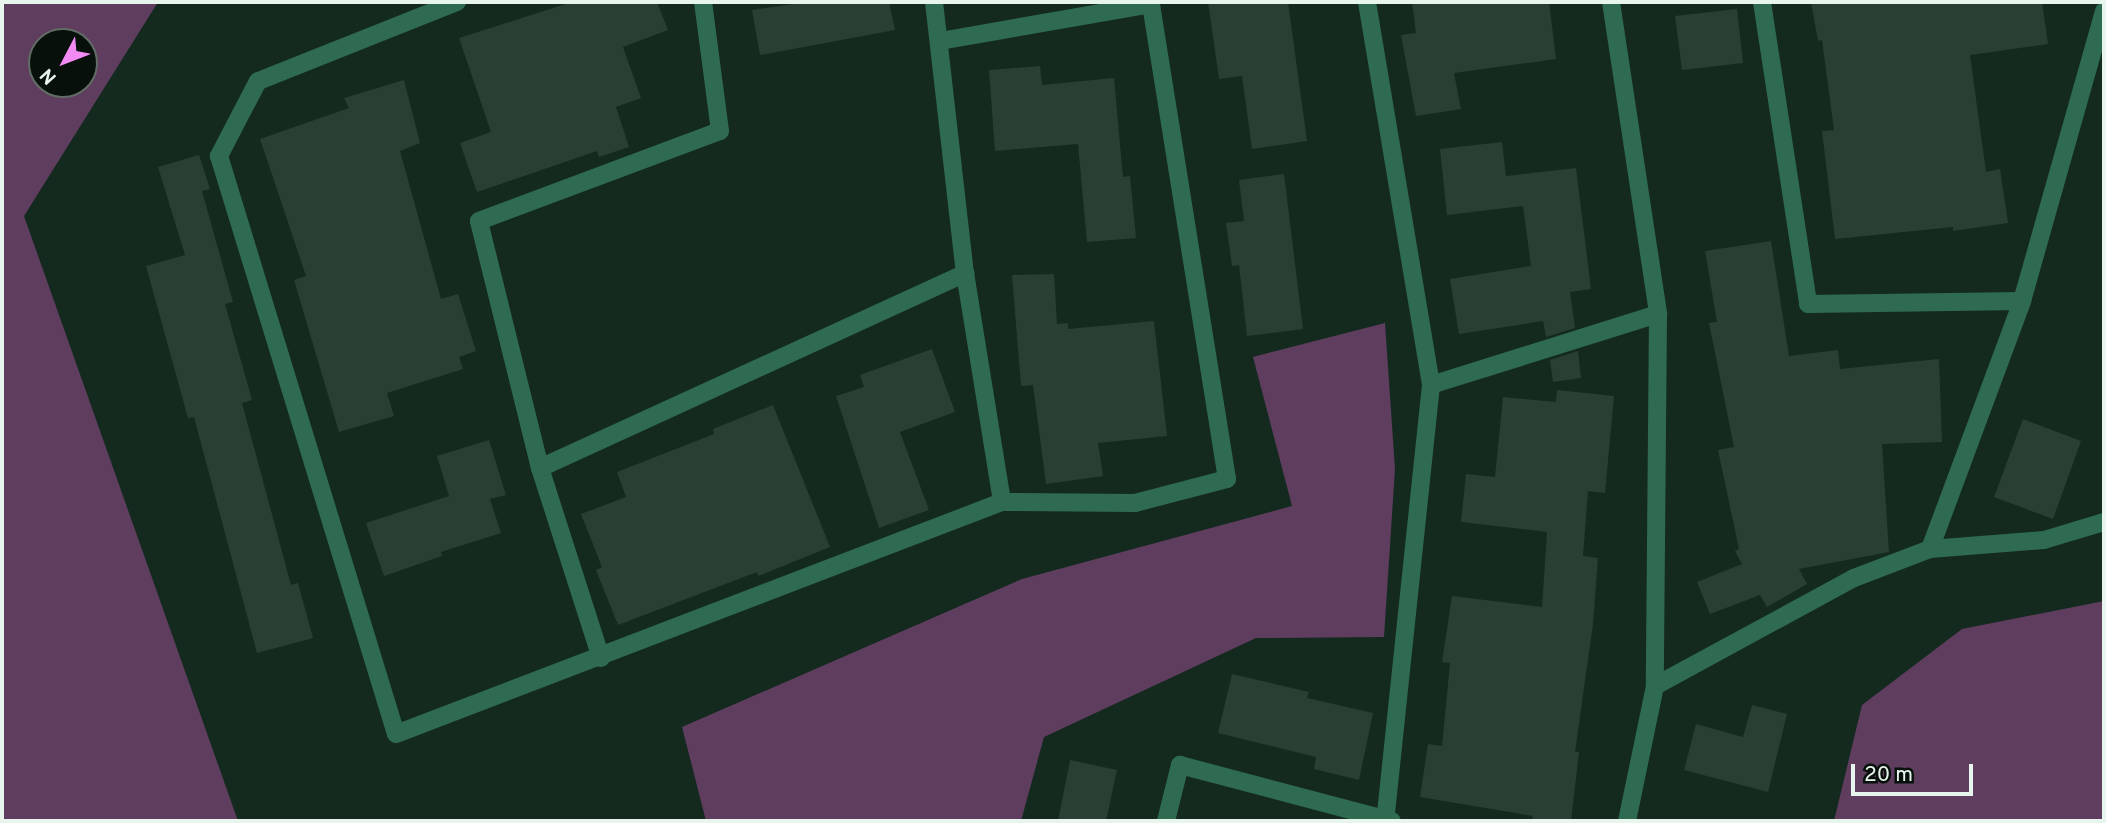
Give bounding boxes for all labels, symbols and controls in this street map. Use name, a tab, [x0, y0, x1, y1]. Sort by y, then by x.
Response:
north arrow	[28, 28, 98, 98]
text: N	[35, 63, 62, 89]
scale bar	[1854, 750, 1976, 794]
text: 20 m	[1864, 762, 1913, 789]

